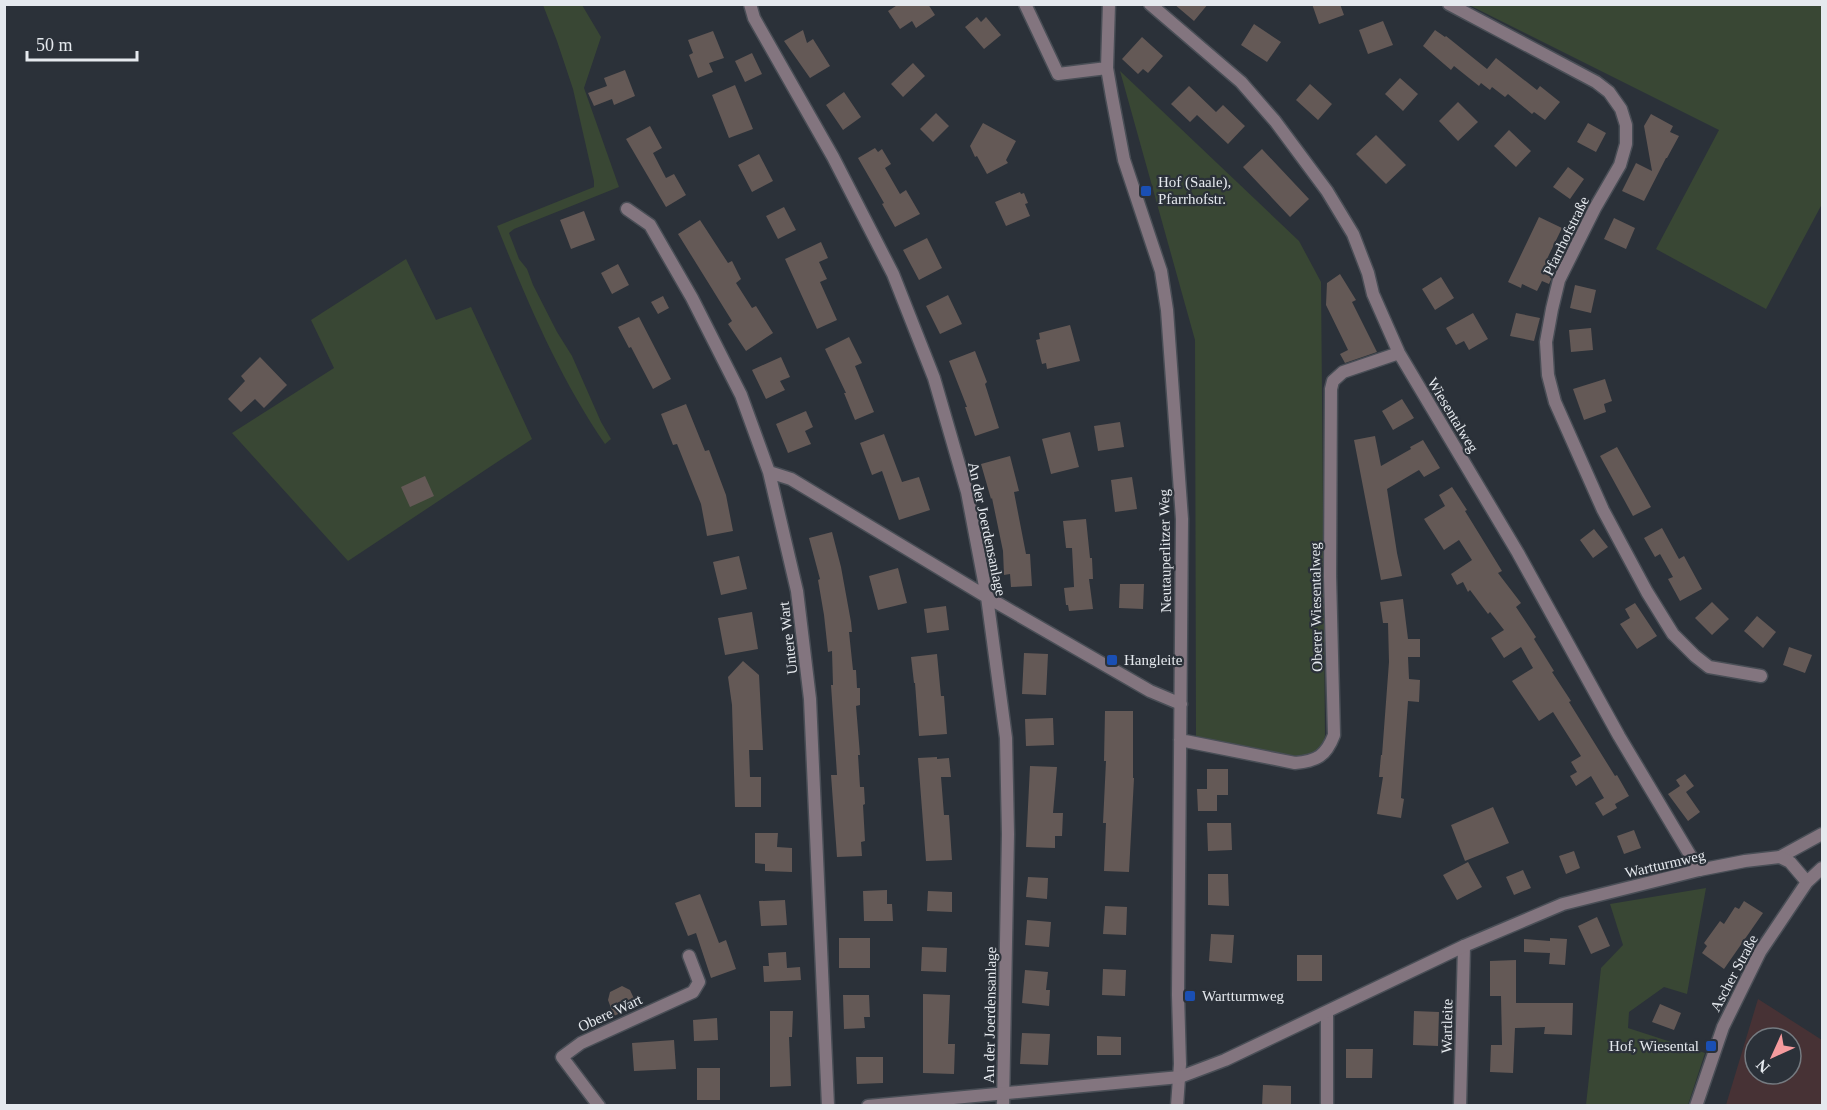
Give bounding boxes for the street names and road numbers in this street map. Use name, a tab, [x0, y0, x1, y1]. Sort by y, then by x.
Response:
street label: Pfarrhofstraße	[1540, 194, 1592, 278]
street label: Wiesentalweg	[1424, 375, 1482, 456]
street label: An der Joerdensanlage	[965, 461, 1009, 598]
street label: Neutauperlitzer Weg	[1156, 488, 1174, 613]
street label: Oberer Wiesentalweg	[1307, 542, 1325, 672]
street label: Untere Wart	[776, 600, 800, 675]
street label: Wartturmweg	[1623, 847, 1707, 881]
street label: Ascher Straße	[1707, 932, 1761, 1014]
street label: An der Joerdensanlage	[981, 946, 999, 1083]
street label: Obere Wart	[575, 991, 645, 1035]
street label: Wartleite	[1439, 998, 1455, 1053]

